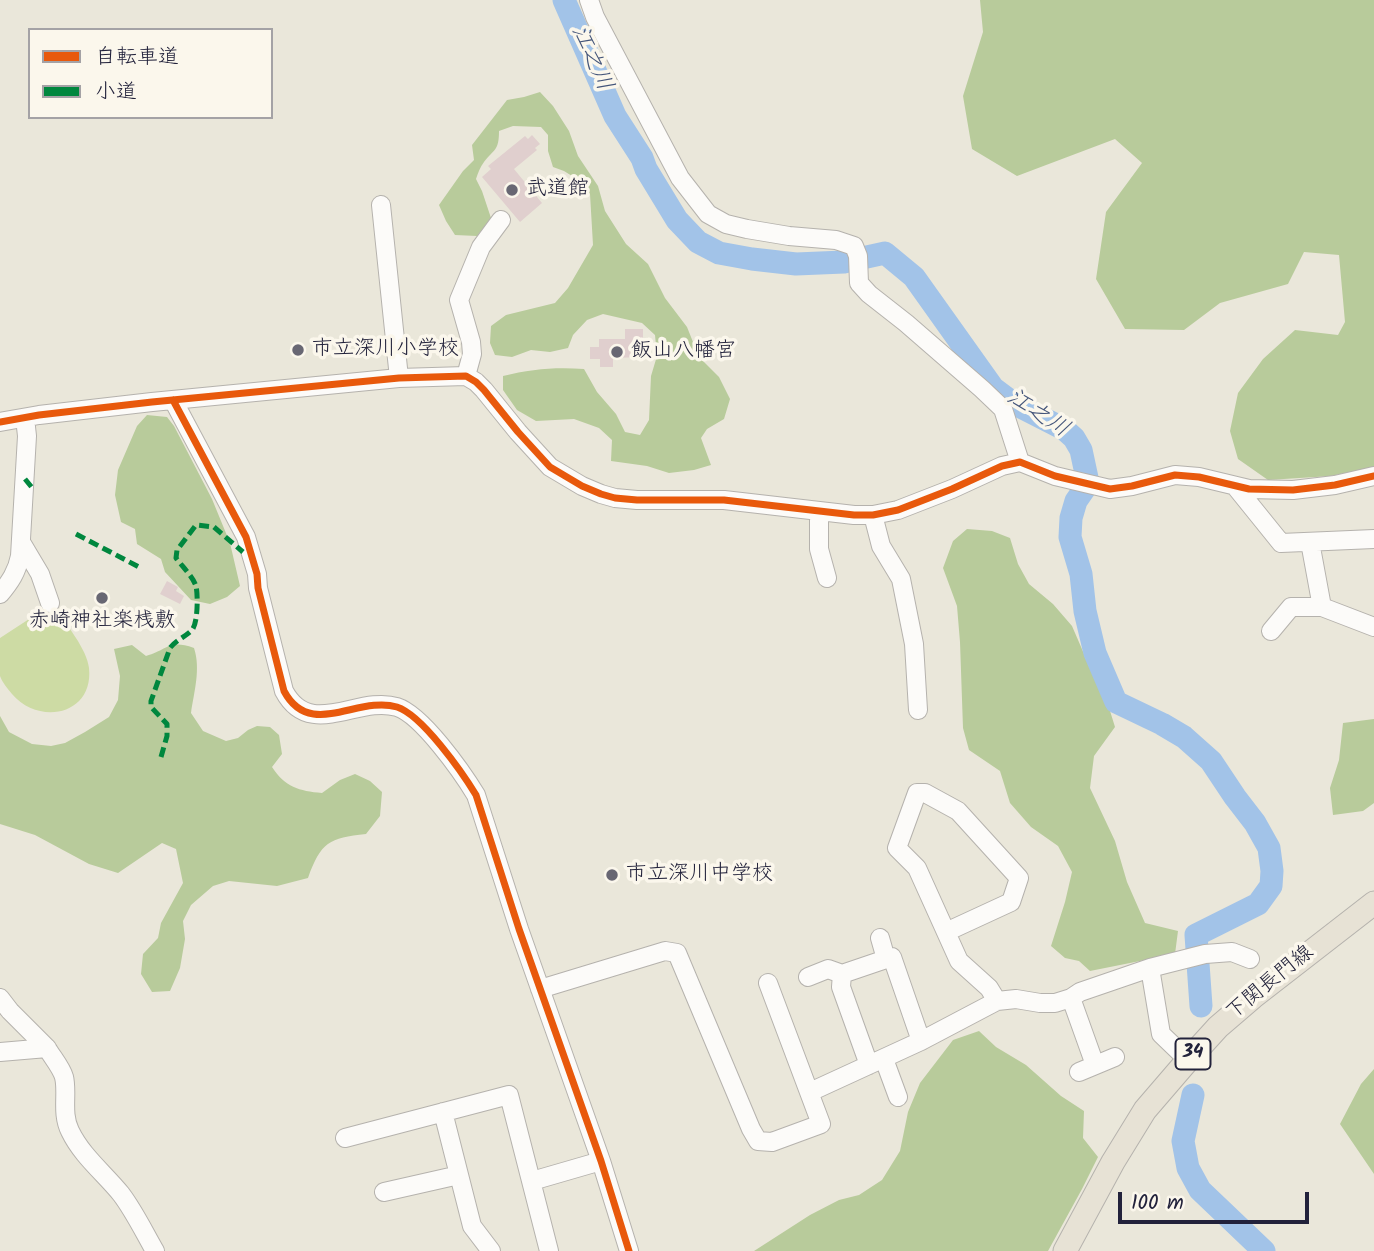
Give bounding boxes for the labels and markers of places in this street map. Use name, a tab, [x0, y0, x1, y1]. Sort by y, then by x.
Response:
place label: 武道館	[526, 177, 589, 203]
marker: 武道館	[504, 182, 520, 198]
place label: 市立深川小学校	[312, 337, 459, 363]
place label: 飯山八幡宮	[631, 339, 736, 365]
marker: 市立深川小学校	[290, 342, 306, 358]
marker: 飯山八幡宮	[609, 344, 625, 360]
marker: 赤崎神社楽桟敷	[94, 590, 110, 606]
place label: 赤崎神社楽桟敷	[29, 609, 175, 635]
place label: 市立深川中学校	[626, 862, 773, 888]
marker: 市立深川中学校	[604, 867, 620, 883]

